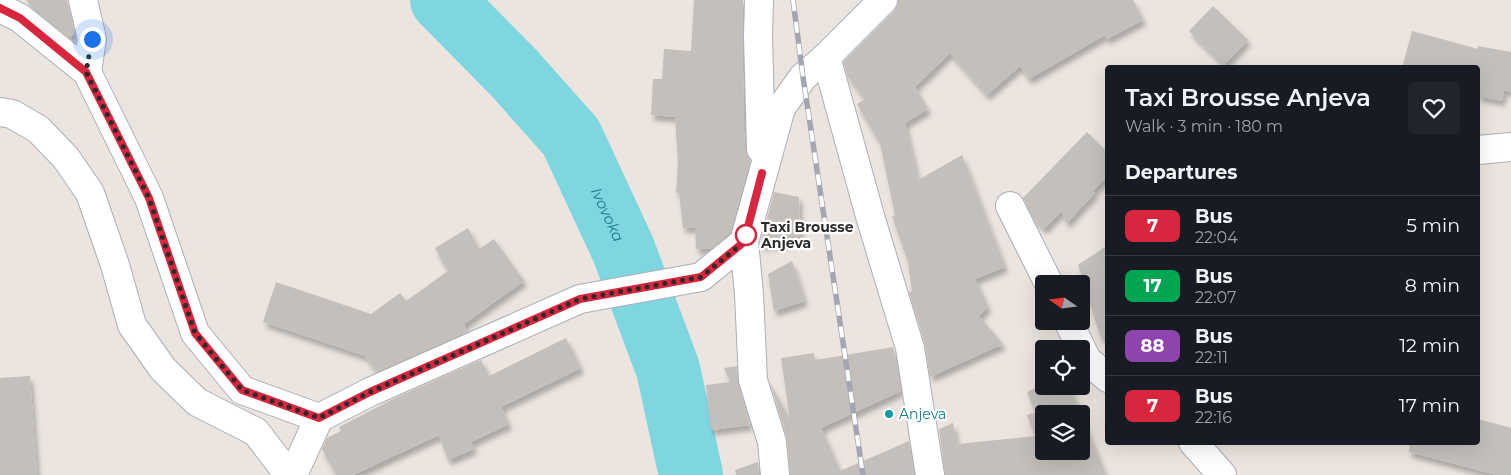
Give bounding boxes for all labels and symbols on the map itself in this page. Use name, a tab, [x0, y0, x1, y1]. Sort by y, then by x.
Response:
your location	[80, 27, 105, 52]
water label: Ivovoka	[587, 184, 628, 245]
place label: Taxi Brousse Anjeva	[760, 218, 854, 252]
marker: Taxi Brousse Anjeva	[735, 224, 757, 246]
north arrow	[1035, 275, 1090, 330]
place label: Anjeva	[899, 405, 946, 423]
marker: Anjeva	[883, 408, 895, 420]

